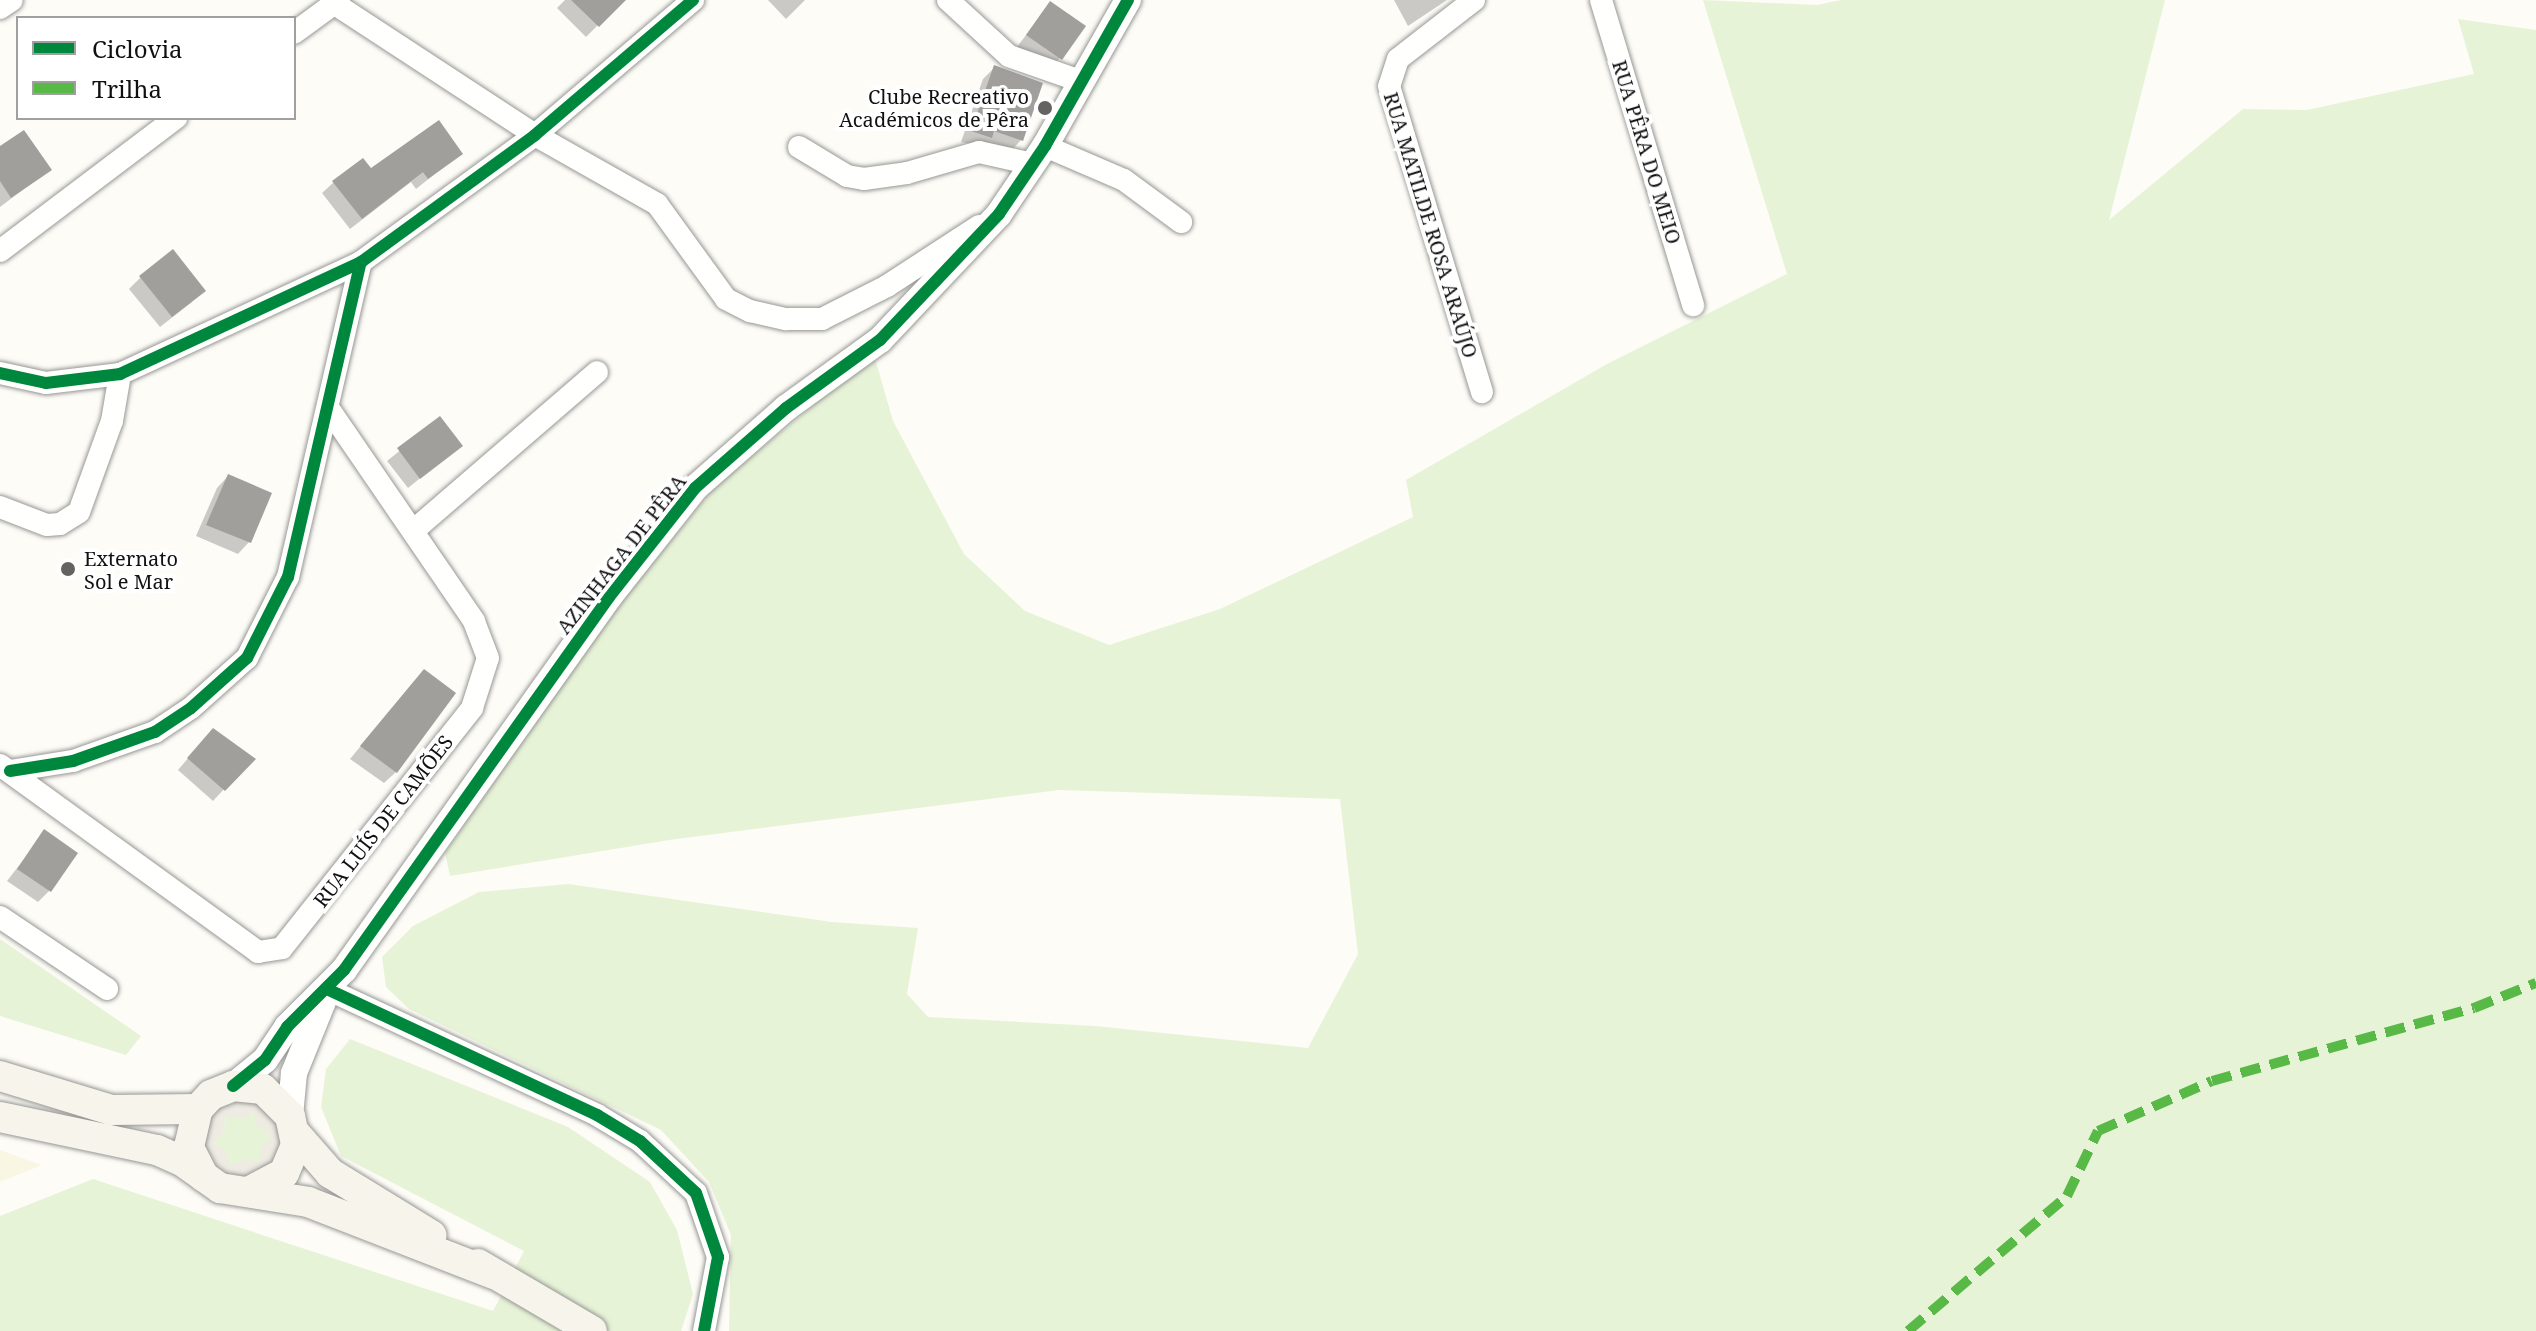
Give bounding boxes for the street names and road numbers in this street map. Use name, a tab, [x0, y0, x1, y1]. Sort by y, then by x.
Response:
street label: RUA PÊRA DO MEIO	[1608, 57, 1686, 247]
street label: RUA MATILDE ROSA ARAÚJO	[1379, 89, 1483, 361]
street label: AZINHAGA DE PÊRA	[551, 470, 691, 638]
street label: RUA LUÍS DE CAMÕES	[308, 730, 458, 912]

